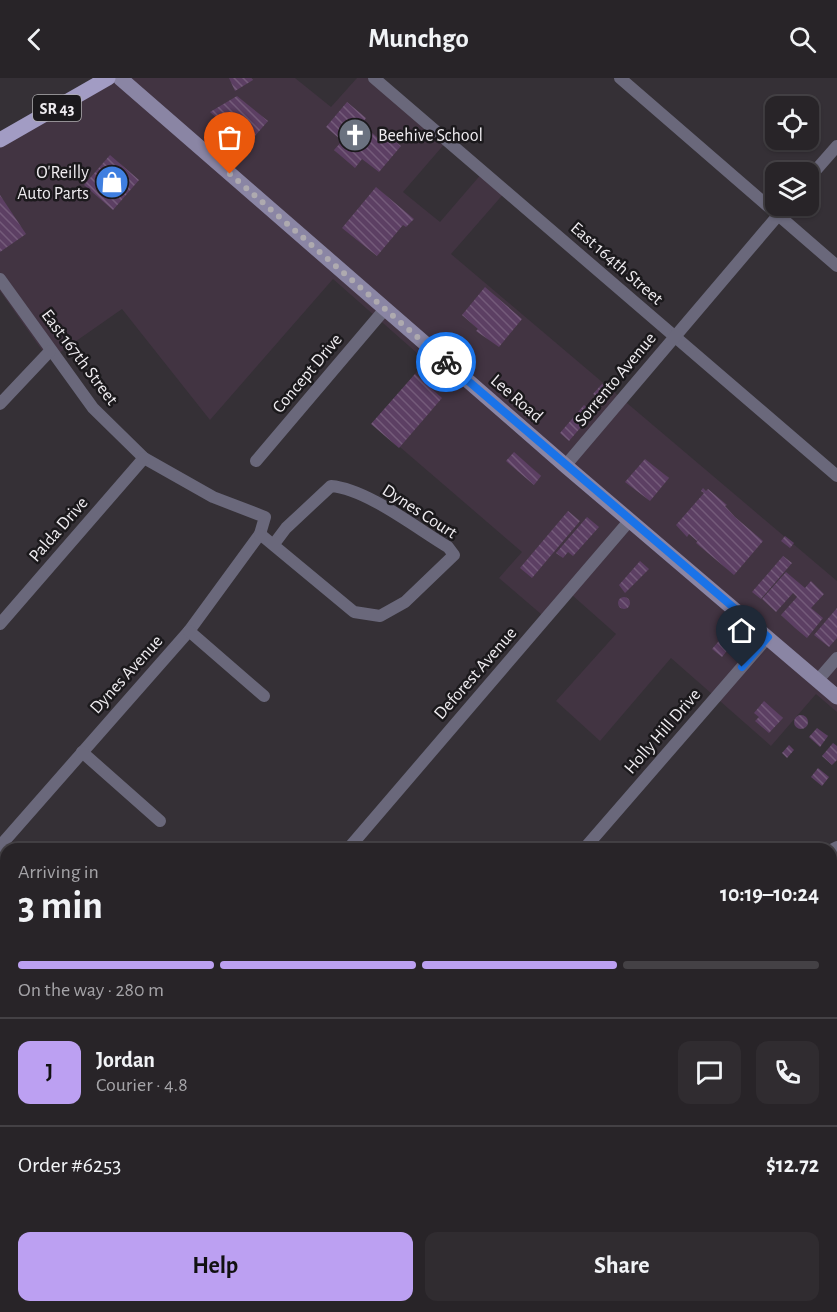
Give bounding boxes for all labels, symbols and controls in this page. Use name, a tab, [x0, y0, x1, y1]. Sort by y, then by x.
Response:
icon: back	[18, 23, 51, 56]
icon: search	[786, 23, 819, 56]
text: Munchgo	[368, 25, 469, 52]
road number: SR 43	[33, 95, 81, 121]
map controls	[765, 96, 819, 216]
button: locate	[765, 96, 819, 150]
pin	[204, 112, 255, 174]
church icon: Beehive School	[337, 117, 373, 153]
icon: bag	[213, 121, 246, 154]
place label: Beehive School	[378, 127, 483, 145]
button: layers	[765, 162, 819, 216]
place label: O'Reilly Auto Parts	[17, 164, 89, 203]
shop icon: O'Reilly Auto Parts	[94, 164, 130, 200]
street label: East 164th Street	[567, 219, 666, 309]
street label: East 167th Street	[38, 306, 121, 409]
street label: Sorrento Avenue	[572, 330, 660, 430]
street label: Concept Drive	[270, 331, 346, 417]
courier	[416, 332, 476, 392]
icon: bike	[430, 346, 463, 379]
street label: Lee Road	[487, 371, 546, 426]
street label: Dynes Court	[379, 481, 460, 543]
street label: Palda Drive	[26, 494, 92, 566]
pin	[716, 605, 767, 667]
icon: home	[725, 614, 758, 647]
street label: Deforest Avenue	[431, 624, 520, 723]
street label: Dynes Avenue	[87, 632, 167, 717]
street label: Holly Hill Drive	[621, 686, 704, 778]
text: Arriving in	[18, 862, 99, 882]
text: 10:19–10:24	[720, 883, 819, 905]
text: 3 min	[18, 887, 103, 926]
text: On the way · 280 m	[18, 980, 164, 1000]
button: chat	[678, 1041, 741, 1104]
button: phone	[756, 1041, 819, 1104]
text: Jordan	[96, 1049, 155, 1071]
text: J	[46, 1061, 53, 1083]
text: Courier · 4.8	[96, 1075, 188, 1095]
text: Order #6253	[18, 1154, 121, 1176]
text: $12.72	[766, 1154, 819, 1176]
button: Help	[18, 1232, 413, 1301]
button: Share	[425, 1232, 819, 1301]

